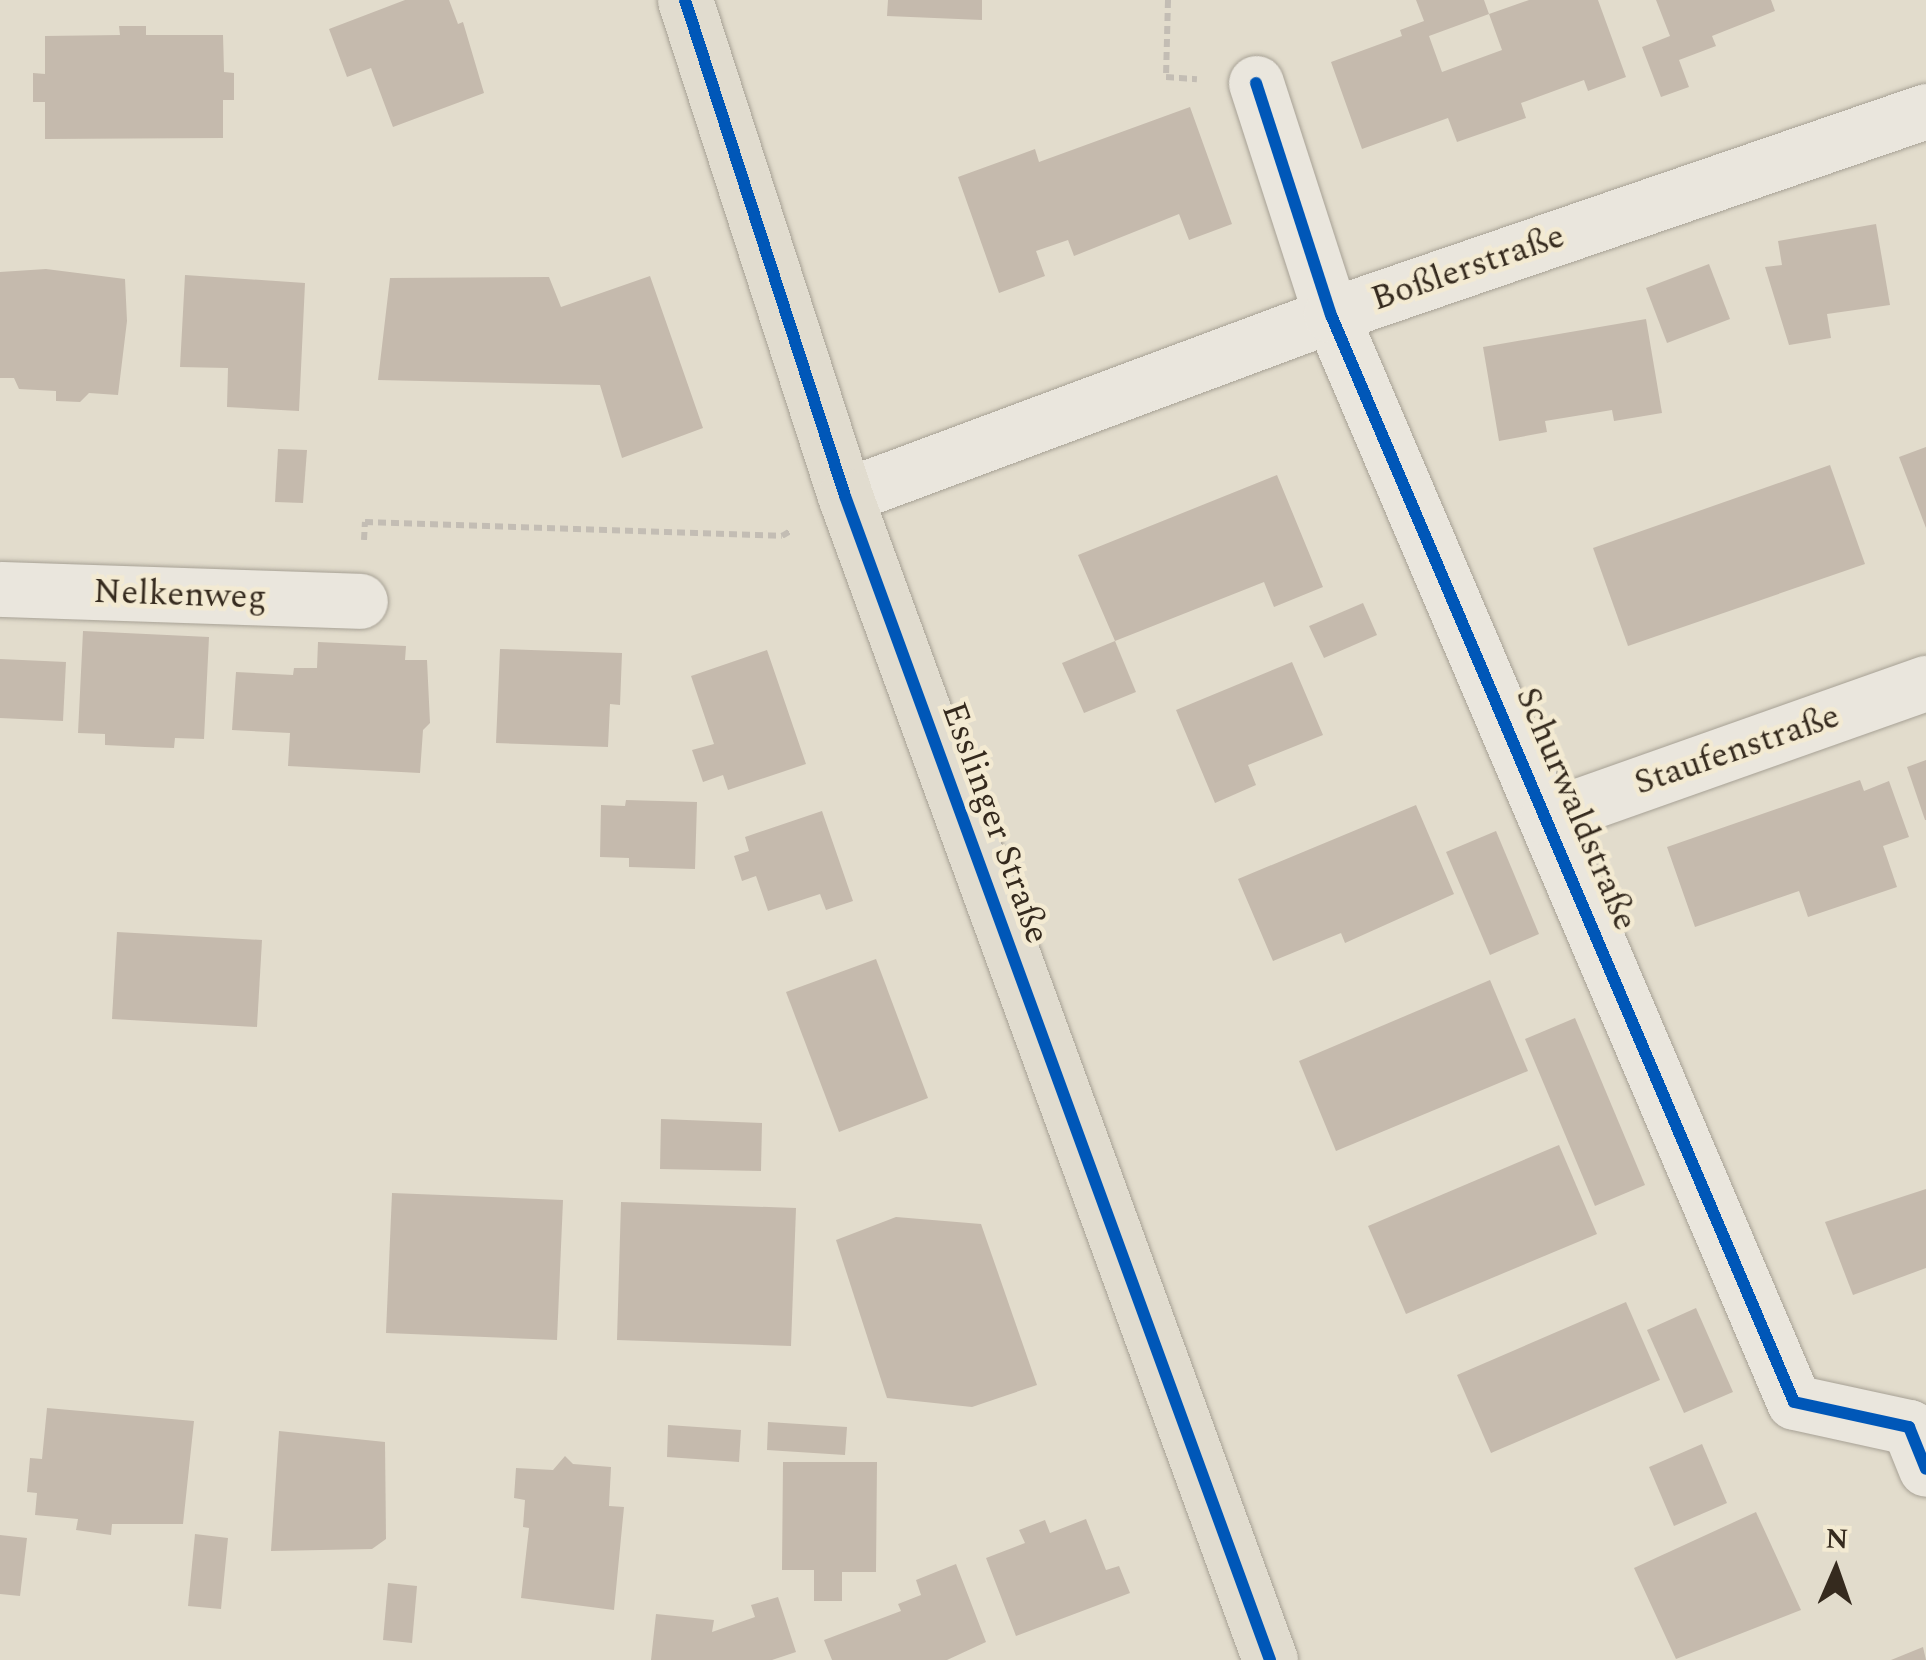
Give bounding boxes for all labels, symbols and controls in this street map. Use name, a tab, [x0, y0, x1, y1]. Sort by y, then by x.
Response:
street label: Boßlerstraße	[1366, 215, 1570, 321]
street label: Nelkenweg	[93, 571, 267, 619]
street label: Schurwaldstraße	[1506, 681, 1646, 937]
street label: Staufenstraße	[1629, 695, 1845, 805]
street label: Esslinger Straße	[932, 697, 1058, 949]
text: N	[1825, 1518, 1849, 1561]
north arrow	[1786, 1520, 1886, 1620]

